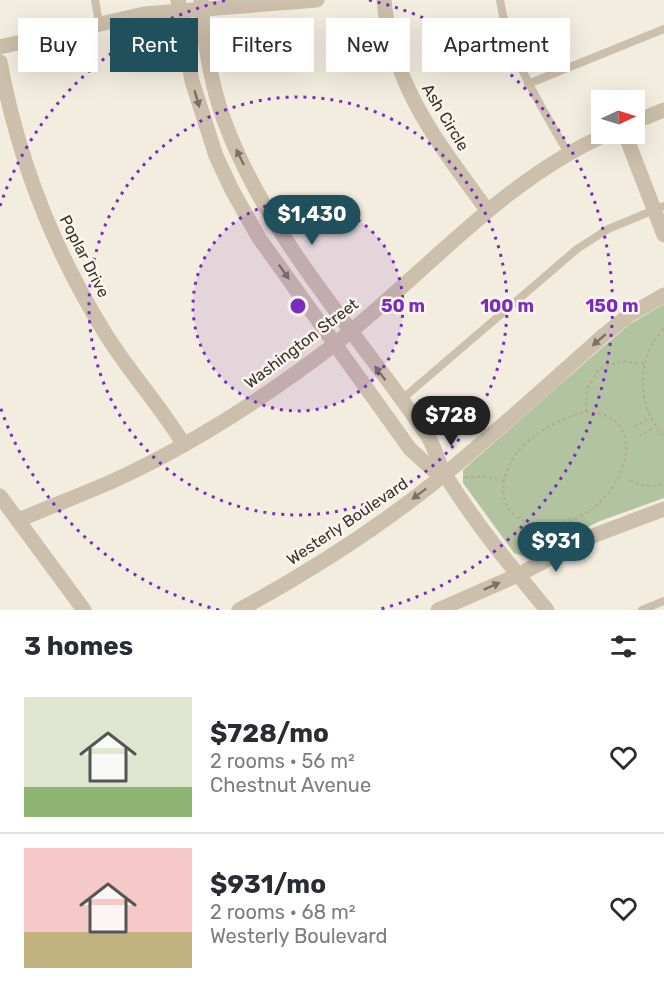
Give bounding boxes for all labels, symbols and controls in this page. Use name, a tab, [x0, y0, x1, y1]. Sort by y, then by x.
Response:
chip: Buy	[18, 18, 98, 72]
chip: Rent	[110, 18, 198, 72]
chip: Filters	[210, 18, 314, 72]
chip: New	[326, 18, 410, 72]
chip: Apartment	[422, 18, 570, 72]
street label: Ash Circle	[418, 80, 473, 154]
one-way arrow	[192, 89, 202, 108]
north arrow	[591, 90, 645, 144]
map controls	[591, 90, 645, 144]
one-way arrow	[235, 148, 244, 165]
pin: $1,430	[263, 195, 361, 246]
text: $1,430	[277, 202, 347, 226]
street label: Poplar Drive	[56, 212, 113, 301]
one-way arrow	[277, 264, 289, 279]
street label: Washington Street	[241, 294, 362, 392]
text: 50 m	[381, 295, 425, 317]
text: 100 m	[480, 295, 534, 317]
text: 150 m	[585, 295, 639, 317]
centre of rings	[288, 296, 308, 316]
one-way arrow	[592, 333, 607, 346]
one-way arrow	[374, 365, 386, 381]
pin: $728	[415, 396, 487, 447]
text: $728	[425, 403, 477, 427]
street label: Westerly Boulevard	[283, 474, 411, 569]
one-way arrow	[411, 488, 427, 500]
pin: $931	[520, 522, 592, 573]
text: $931	[532, 529, 580, 553]
one-way arrow	[483, 581, 501, 591]
icon: filters	[607, 630, 640, 663]
text: 3 homes	[24, 631, 133, 662]
text: $728/mo	[210, 718, 329, 749]
icon: home	[72, 721, 144, 793]
icon: heart	[607, 741, 640, 774]
text: 2 rooms · 56 m²	[210, 749, 355, 773]
text: Chestnut Avenue	[210, 773, 371, 797]
text: $931/mo	[210, 869, 326, 900]
icon: home	[72, 872, 144, 944]
icon: heart	[607, 892, 640, 925]
text: 2 rooms · 68 m²	[210, 900, 356, 924]
text: Westerly Boulevard	[210, 924, 387, 948]

